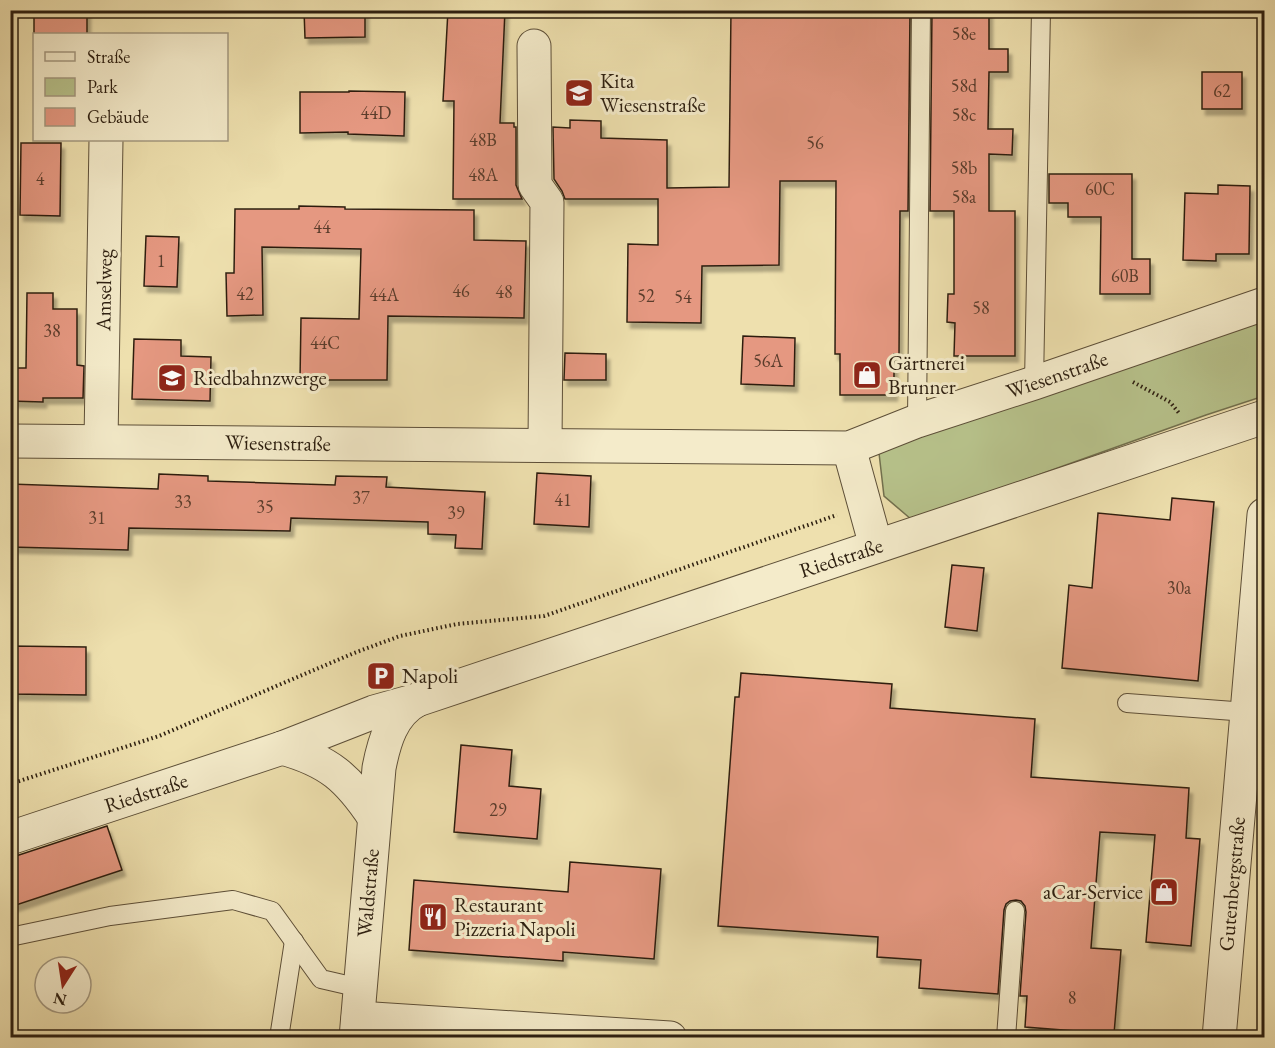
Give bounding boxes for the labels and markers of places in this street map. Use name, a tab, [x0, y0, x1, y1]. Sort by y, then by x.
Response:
place label: Kita Wiesenstraße	[600, 67, 706, 118]
school or university icon: Kita Wiesenstraße	[563, 77, 595, 109]
place label: Gärtnerei Brunner	[888, 349, 965, 400]
shop icon: Gärtnerei Brunner	[851, 359, 883, 391]
school or university icon: Riedbahnzwerge	[156, 362, 188, 394]
place label: Riedbahnzwerge	[193, 364, 327, 391]
parking icon: Napoli	[365, 660, 397, 692]
place label: Napoli	[402, 662, 458, 689]
shop icon: aCar-Service	[1148, 876, 1180, 908]
place label: aCar-Service	[1043, 878, 1143, 905]
place label: Restaurant Pizzeria Napoli	[454, 891, 576, 942]
restaurant icon: Restaurant Pizzeria Napoli	[417, 901, 449, 933]

